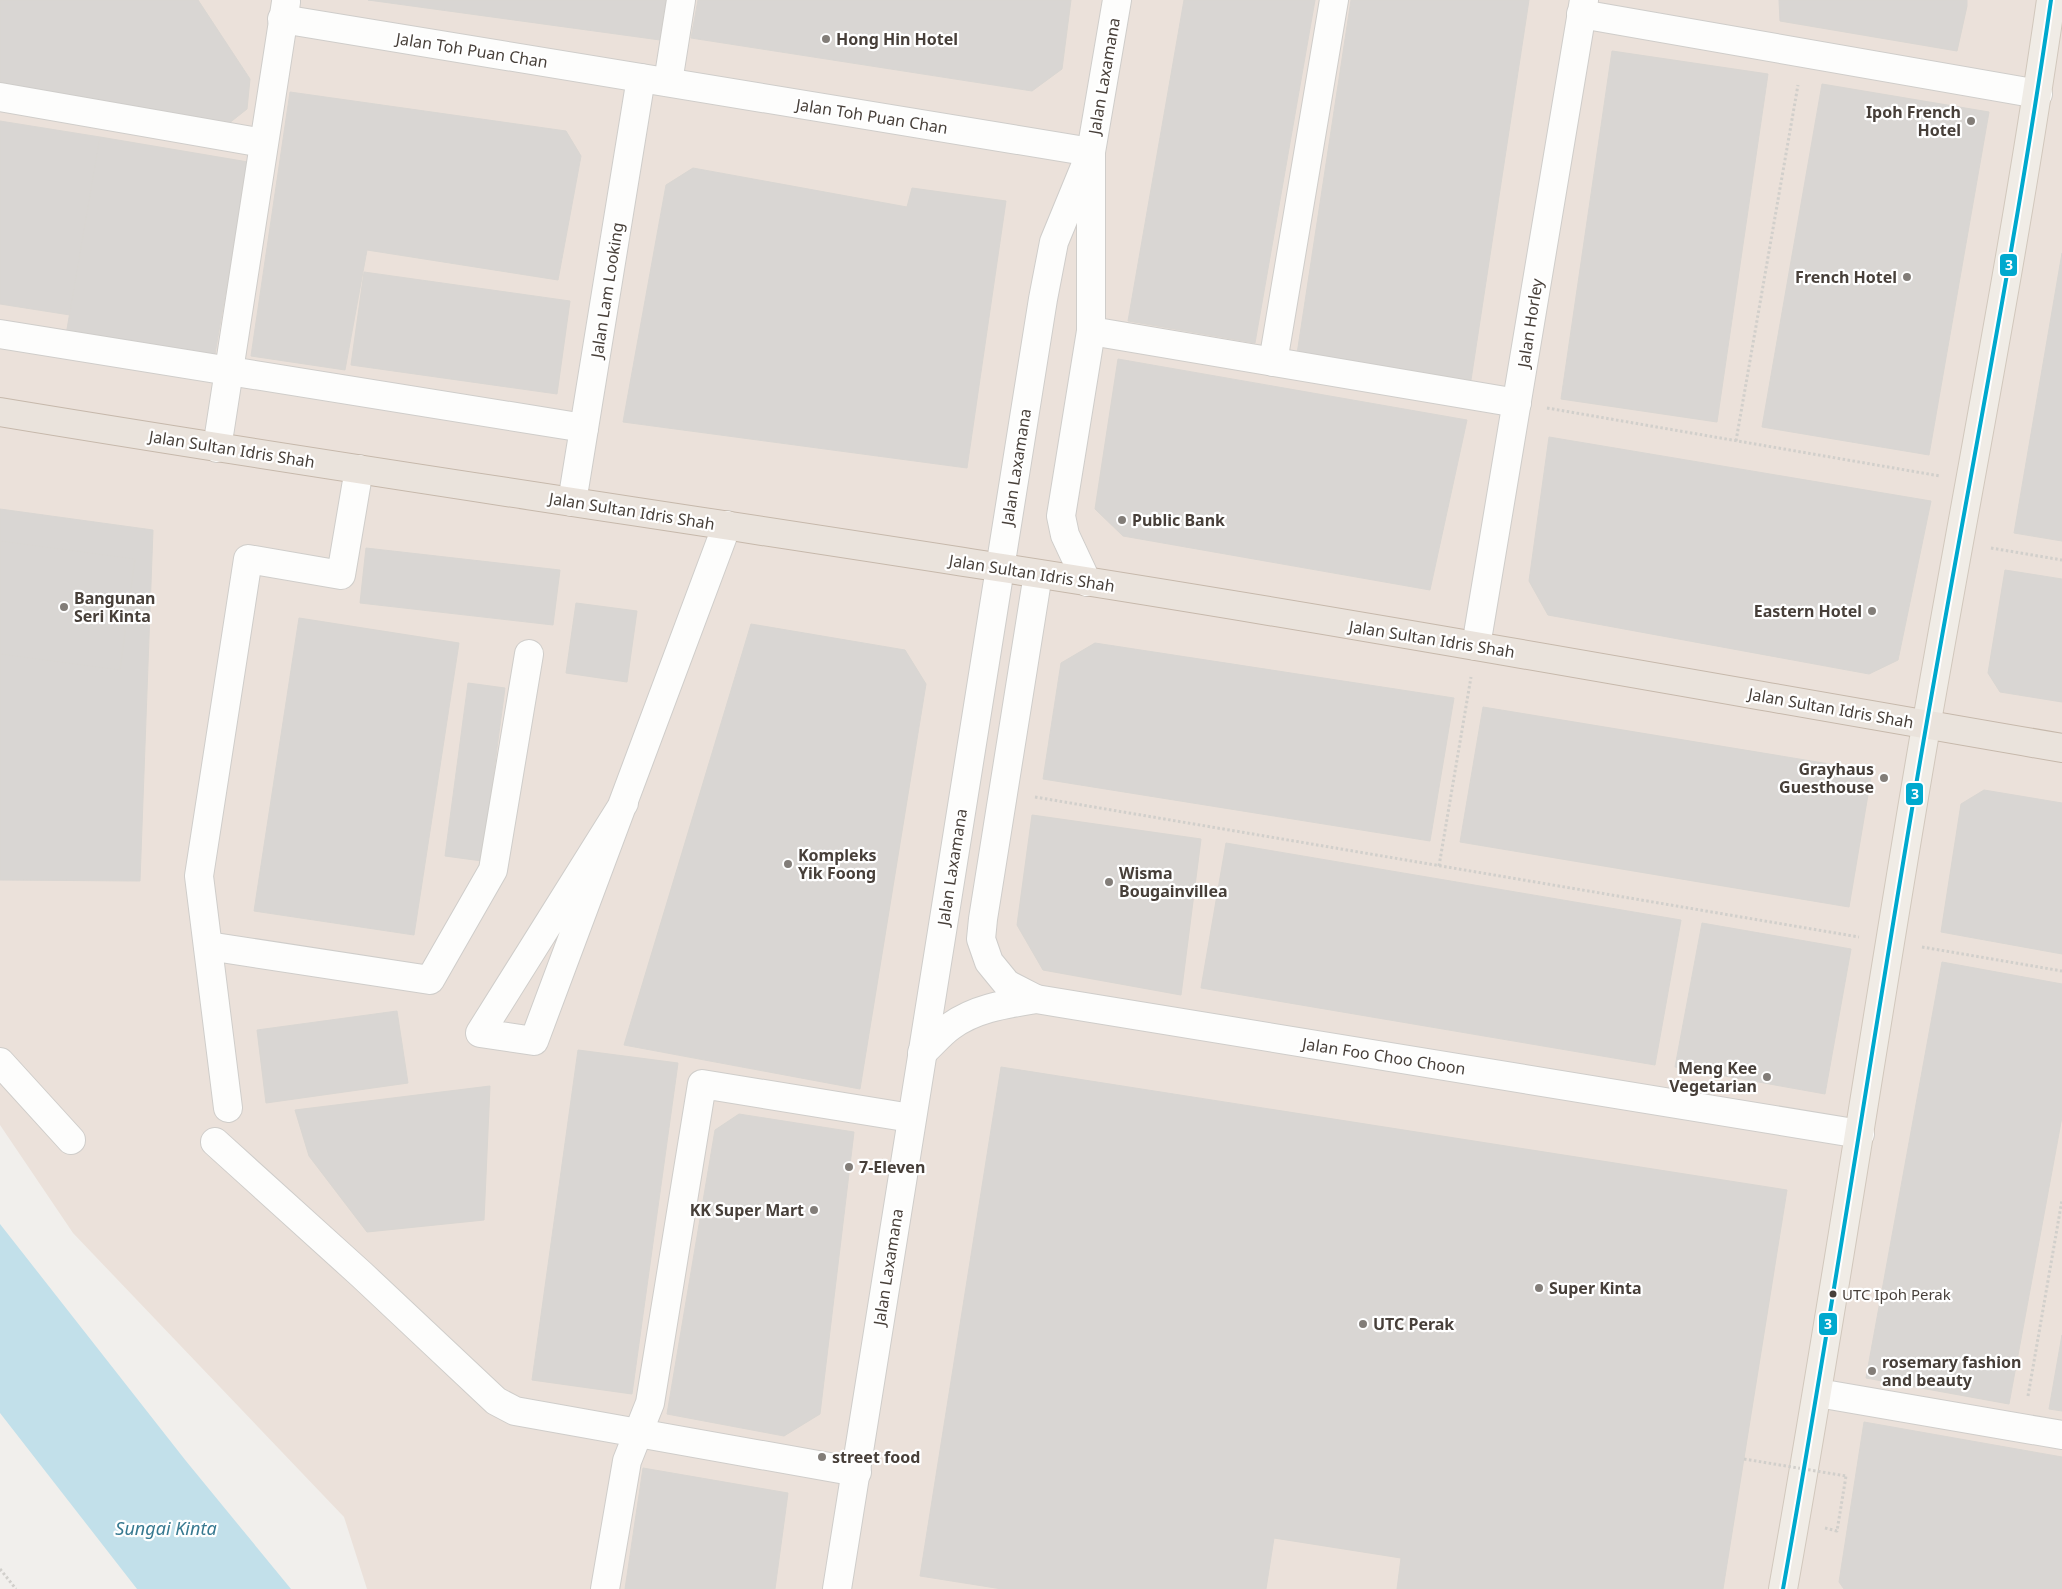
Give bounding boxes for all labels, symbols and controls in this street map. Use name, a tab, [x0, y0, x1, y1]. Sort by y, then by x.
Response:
street label: Jalan Laxamana	[1083, 16, 1125, 138]
street label: Jalan Toh Puan Chan	[393, 27, 550, 73]
place label: Hong Hin Hotel	[836, 28, 958, 50]
marker: Hong Hin Hotel	[820, 33, 832, 45]
street label: Jalan Toh Puan Chan	[793, 93, 950, 139]
place label: Ipoh French Hotel	[1866, 101, 1961, 141]
marker: Ipoh French Hotel	[1965, 115, 1977, 127]
street label: Jalan Lam Looking	[585, 221, 629, 361]
line badge: 3	[1999, 253, 2018, 277]
text: 3	[2005, 255, 2013, 274]
place label: French Hotel	[1795, 266, 1897, 288]
marker: French Hotel	[1901, 271, 1913, 283]
street label: Jalan Horley	[1512, 276, 1548, 371]
street label: Jalan Laxamana	[996, 407, 1036, 529]
street label: Jalan Sultan Idris Shah	[146, 425, 316, 473]
street label: Jalan Sultan Idris Shah	[546, 487, 716, 535]
place label: Public Bank	[1132, 509, 1225, 531]
marker: Public Bank	[1116, 514, 1128, 526]
street label: Jalan Sultan Idris Shah	[946, 549, 1116, 597]
place label: Bangunan Seri Kinta	[74, 587, 156, 627]
place label: Eastern Hotel	[1754, 600, 1862, 622]
marker: Bangunan Seri Kinta	[58, 601, 70, 613]
marker: Eastern Hotel	[1866, 605, 1878, 617]
street label: Jalan Sultan Idris Shah	[1346, 615, 1516, 663]
street label: Jalan Sultan Idris Shah	[1745, 682, 1915, 733]
place label: Grayhaus Guesthouse	[1779, 758, 1874, 798]
marker: Grayhaus Guesthouse	[1878, 772, 1890, 784]
line badge: 3	[1905, 782, 1924, 806]
text: 3	[1911, 784, 1919, 803]
street label: Jalan Laxamana	[932, 807, 972, 929]
place label: Kompleks Yik Foong	[798, 844, 877, 884]
marker: Kompleks Yik Foong	[782, 858, 794, 870]
place label: Wisma Bougainvillea	[1119, 862, 1228, 902]
marker: Wisma Bougainvillea	[1103, 876, 1115, 888]
street label: Jalan Foo Choo Choon	[1299, 1032, 1467, 1080]
place label: Meng Kee Vegetarian	[1669, 1057, 1757, 1097]
marker: Meng Kee Vegetarian	[1761, 1071, 1773, 1083]
place label: 7-Eleven	[859, 1156, 925, 1178]
marker: 7-Eleven	[843, 1161, 855, 1173]
place label: KK Super Mart	[690, 1199, 804, 1221]
marker: KK Super Mart	[808, 1204, 820, 1216]
street label: Jalan Laxamana	[868, 1207, 908, 1329]
place label: Super Kinta	[1549, 1277, 1642, 1299]
marker: Super Kinta	[1533, 1282, 1545, 1294]
place label: UTC Ipoh Perak	[1842, 1284, 1951, 1304]
marker: UTC Ipoh Perak	[1828, 1289, 1838, 1299]
line badge: 3	[1818, 1312, 1838, 1336]
place label: UTC Perak	[1373, 1313, 1454, 1335]
text: 3	[1824, 1314, 1832, 1333]
marker: UTC Perak	[1357, 1318, 1369, 1330]
place label: rosemary fashion and beauty	[1882, 1351, 2021, 1391]
marker: rosemary fashion and beauty	[1866, 1365, 1878, 1377]
place label: street food	[832, 1446, 920, 1468]
marker: street food	[816, 1451, 828, 1463]
water label: Sungai Kinta	[115, 1516, 217, 1540]

